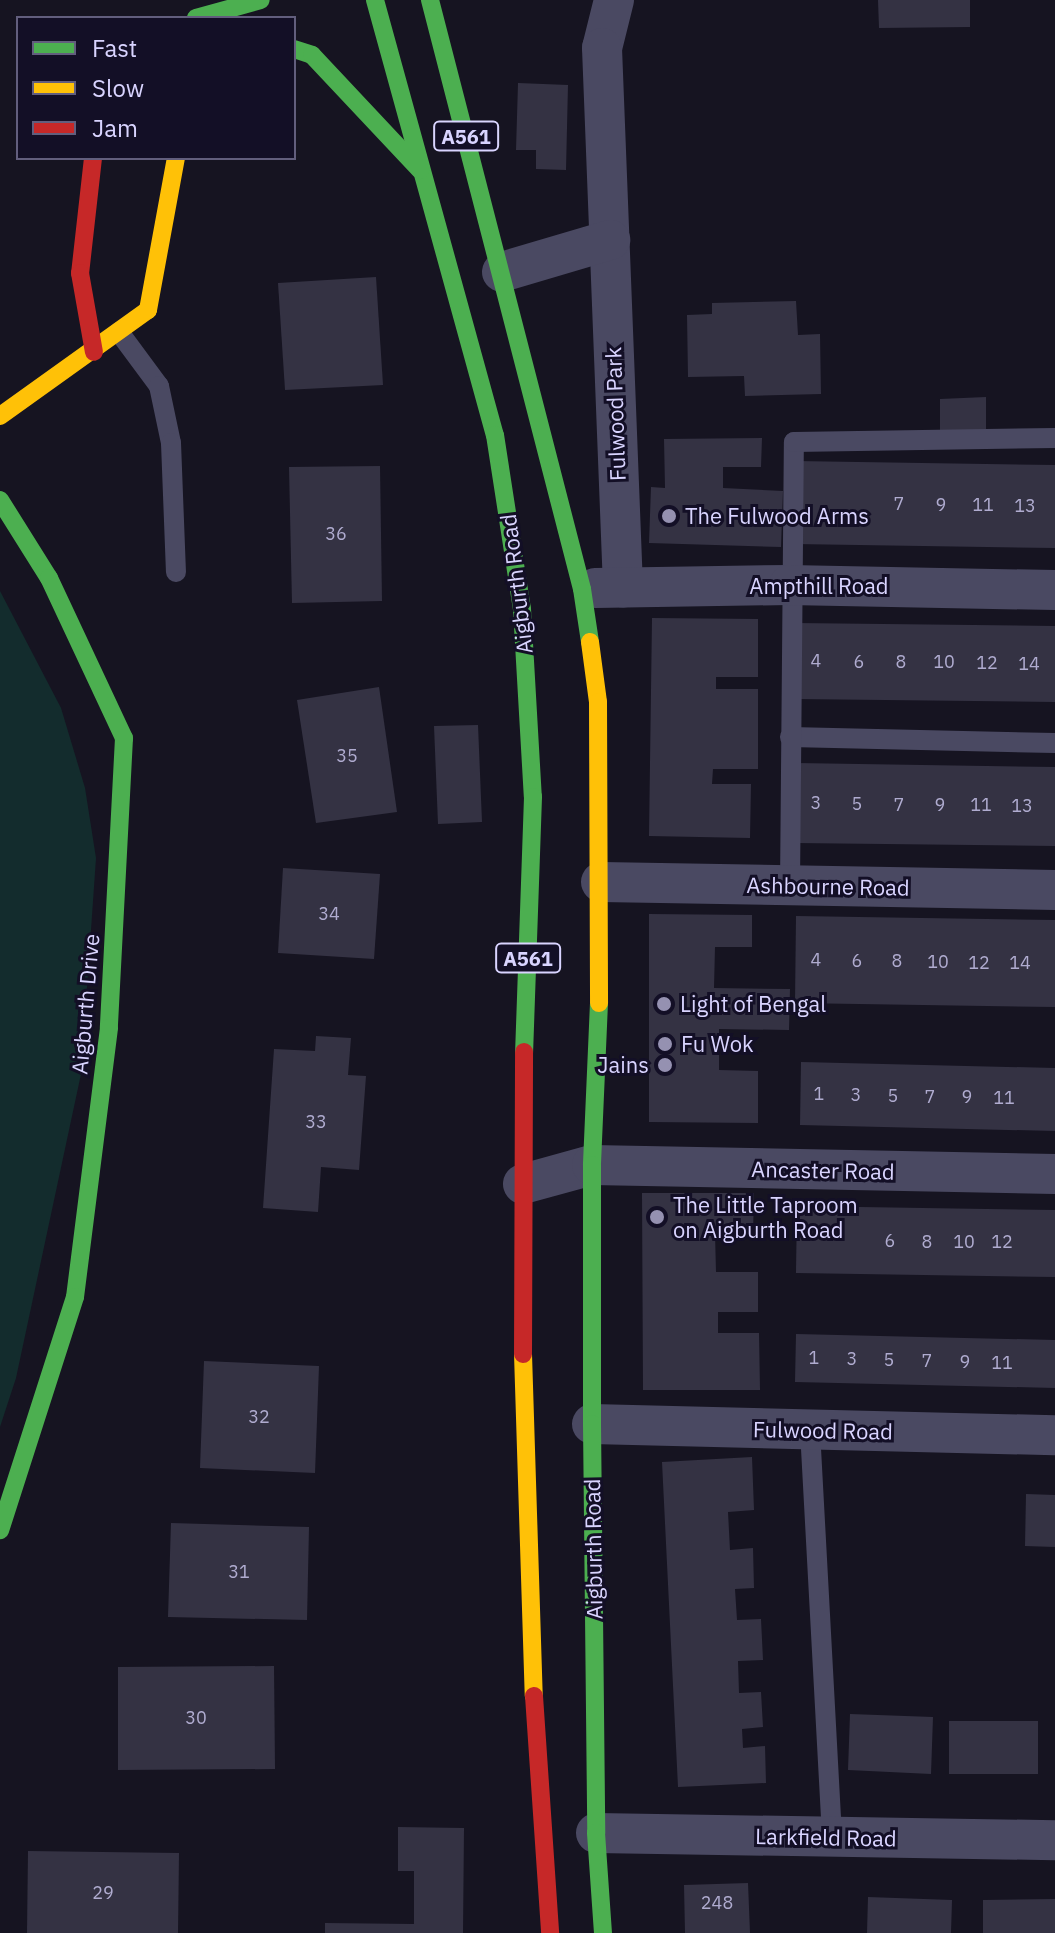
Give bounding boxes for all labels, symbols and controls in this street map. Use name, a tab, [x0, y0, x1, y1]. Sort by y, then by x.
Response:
legend	[16, 16, 296, 160]
text: Fast	[92, 32, 137, 64]
text: Slow	[92, 72, 144, 104]
text: Jam	[92, 112, 138, 144]
road number: A561	[432, 120, 500, 152]
street label: Fulwood Park	[599, 347, 631, 481]
house number: 7	[894, 493, 904, 515]
house number: 9	[936, 494, 946, 516]
house number: 11	[972, 494, 994, 516]
house number: 13	[1014, 495, 1036, 517]
place label: The Fulwood Arms	[685, 503, 869, 529]
marker: The Fulwood Arms	[660, 507, 678, 525]
street label: Aigburth Road	[494, 513, 538, 655]
house number: 36	[325, 523, 347, 545]
street label: Ampthill Road	[749, 573, 889, 599]
house number: 4	[811, 650, 821, 672]
house number: 6	[854, 651, 864, 673]
house number: 8	[896, 651, 906, 673]
house number: 10	[933, 651, 955, 673]
house number: 12	[976, 652, 998, 674]
house number: 14	[1018, 653, 1040, 675]
house number: 35	[336, 745, 358, 767]
house number: 3	[811, 792, 821, 814]
house number: 5	[852, 793, 862, 815]
house number: 7	[894, 794, 904, 816]
house number: 9	[935, 794, 945, 816]
house number: 11	[970, 794, 992, 816]
house number: 13	[1011, 795, 1033, 817]
street label: Ashbourne Road	[746, 871, 910, 901]
house number: 34	[318, 903, 340, 925]
street label: Aigburth Drive	[66, 933, 104, 1075]
road number: A561	[494, 942, 562, 974]
house number: 4	[811, 949, 821, 971]
house number: 6	[852, 950, 862, 972]
house number: 8	[892, 950, 902, 972]
house number: 10	[927, 951, 949, 973]
house number: 12	[968, 952, 990, 974]
house number: 14	[1009, 952, 1031, 974]
place label: Light of Bengal	[680, 991, 826, 1017]
marker: Light of Bengal	[655, 995, 673, 1013]
place label: Fu Wok	[681, 1031, 754, 1057]
marker: Fu Wok	[656, 1035, 674, 1053]
place label: Jains	[597, 1052, 649, 1078]
marker: Jains	[656, 1056, 674, 1074]
house number: 1	[814, 1083, 824, 1105]
house number: 3	[851, 1084, 861, 1106]
house number: 5	[888, 1085, 898, 1107]
house number: 7	[925, 1086, 935, 1108]
house number: 9	[962, 1086, 972, 1108]
house number: 11	[993, 1087, 1015, 1109]
house number: 33	[305, 1111, 327, 1133]
street label: Ancaster Road	[751, 1156, 895, 1184]
place label: The Little Taproom on Aigburth Road	[673, 1191, 858, 1242]
marker: The Little Taproom on Aigburth Road	[648, 1208, 666, 1226]
house number: 6	[885, 1230, 895, 1252]
house number: 8	[922, 1231, 932, 1253]
house number: 10	[953, 1231, 975, 1253]
house number: 12	[991, 1231, 1013, 1253]
house number: 1	[809, 1347, 819, 1369]
house number: 3	[847, 1348, 857, 1370]
house number: 5	[884, 1349, 894, 1371]
house number: 7	[922, 1350, 932, 1372]
house number: 9	[960, 1351, 970, 1373]
house number: 11	[991, 1352, 1013, 1374]
house number: 32	[248, 1406, 270, 1428]
street label: Fulwood Road	[753, 1416, 893, 1444]
street label: Aigburth Road	[579, 1478, 607, 1620]
house number: 31	[228, 1561, 250, 1583]
house number: 30	[185, 1707, 207, 1729]
street label: Larkfield Road	[755, 1823, 897, 1851]
house number: 29	[92, 1882, 114, 1904]
house number: 248	[701, 1892, 733, 1914]

